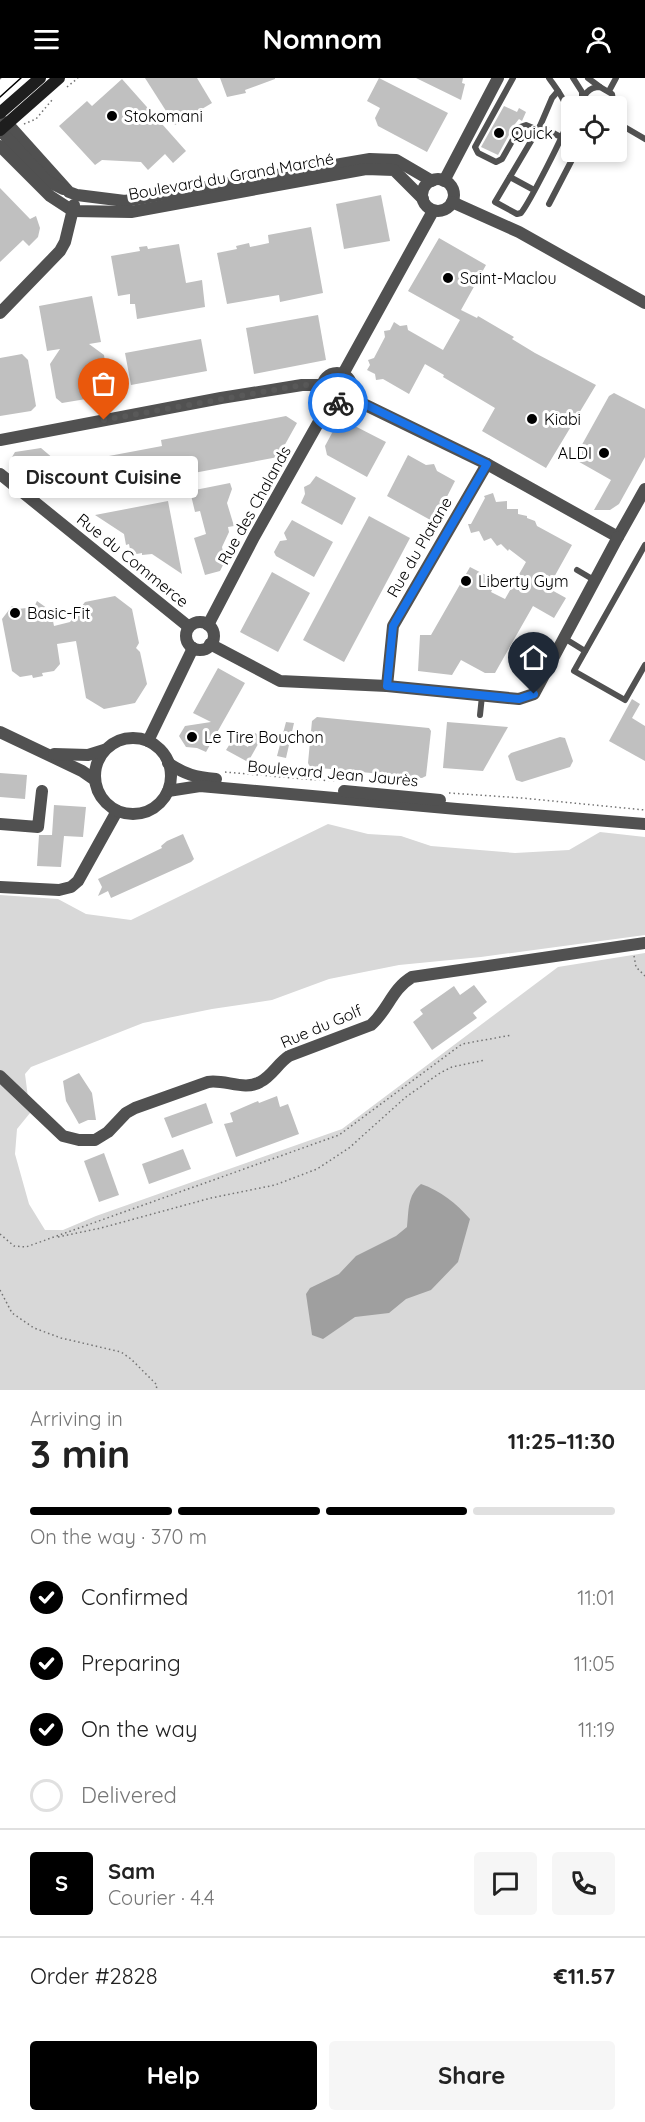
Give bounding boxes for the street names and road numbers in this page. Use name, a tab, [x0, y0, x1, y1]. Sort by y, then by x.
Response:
street label: Boulevard du Grand Marché	[127, 148, 335, 204]
street label: Rue des Chalands	[213, 442, 295, 568]
street label: Rue du Platane	[382, 493, 456, 601]
street label: Rue du Commerce	[73, 509, 193, 611]
street label: Boulevard Jean Jaurès	[247, 756, 419, 790]
street label: Rue du Golf	[277, 1000, 365, 1052]

